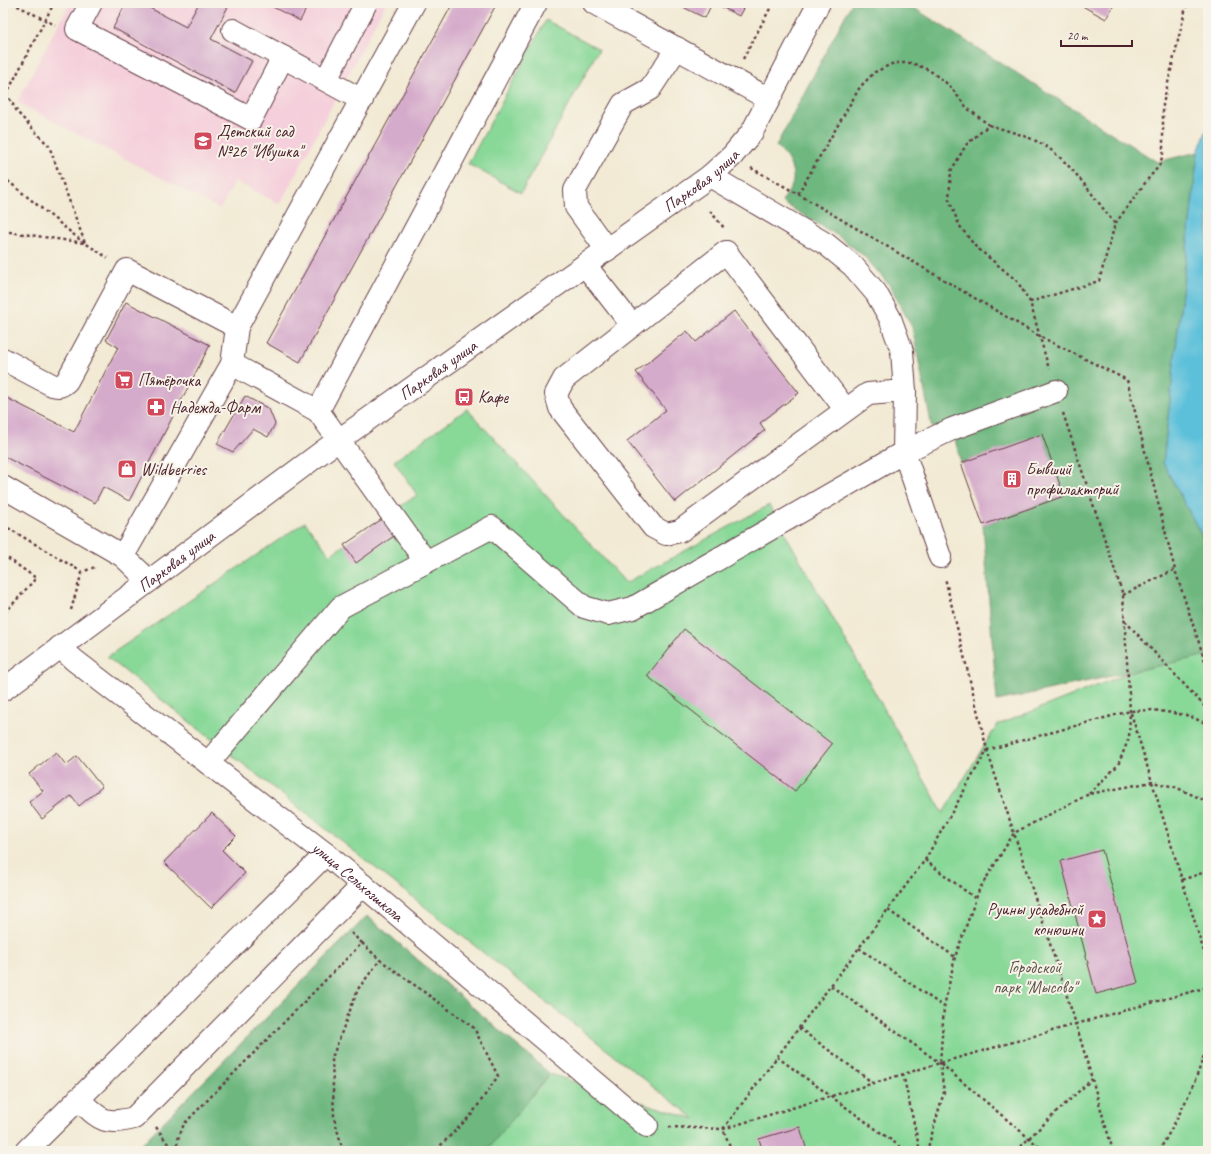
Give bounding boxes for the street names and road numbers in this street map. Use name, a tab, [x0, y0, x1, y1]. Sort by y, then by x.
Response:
street label: Парковая улица	[659, 144, 745, 217]
street label: Парковая улица	[395, 334, 482, 405]
street label: Парковая улица	[134, 524, 220, 596]
street label: улица Сельхозшкола	[307, 836, 409, 927]

